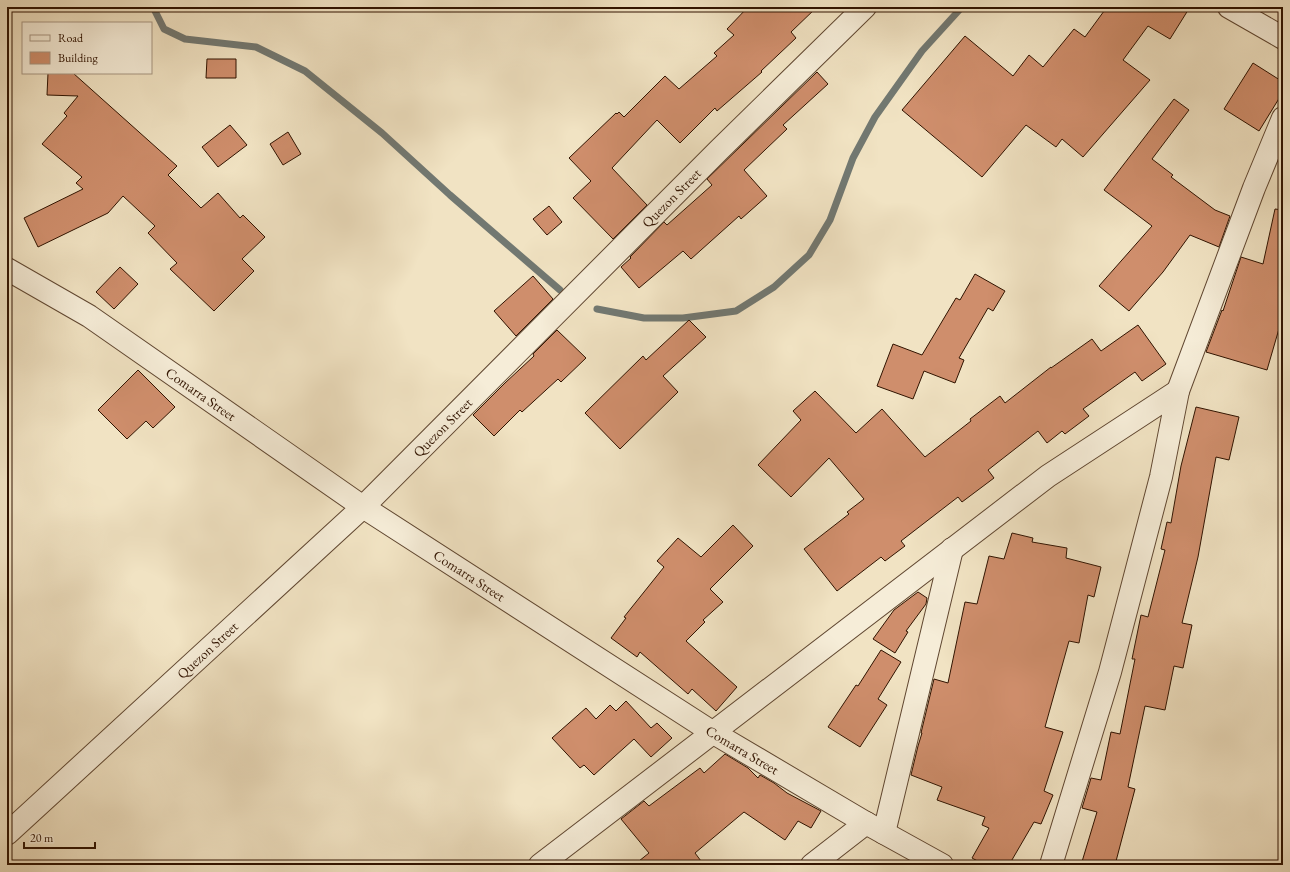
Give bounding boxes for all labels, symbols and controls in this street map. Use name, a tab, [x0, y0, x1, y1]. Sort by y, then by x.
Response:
legend	[22, 22, 152, 74]
text: Road	[58, 30, 84, 46]
text: Building	[58, 50, 99, 66]
street label: Quezon Street	[638, 164, 705, 231]
street label: Comarra Street	[162, 363, 240, 425]
street label: Quezon Street	[409, 393, 476, 461]
street label: Comarra Street	[430, 546, 509, 606]
street label: Quezon Street	[173, 617, 242, 683]
street label: Comarra Street	[702, 721, 783, 779]
scale bar	[24, 824, 95, 850]
text: 20 m	[30, 830, 54, 846]

